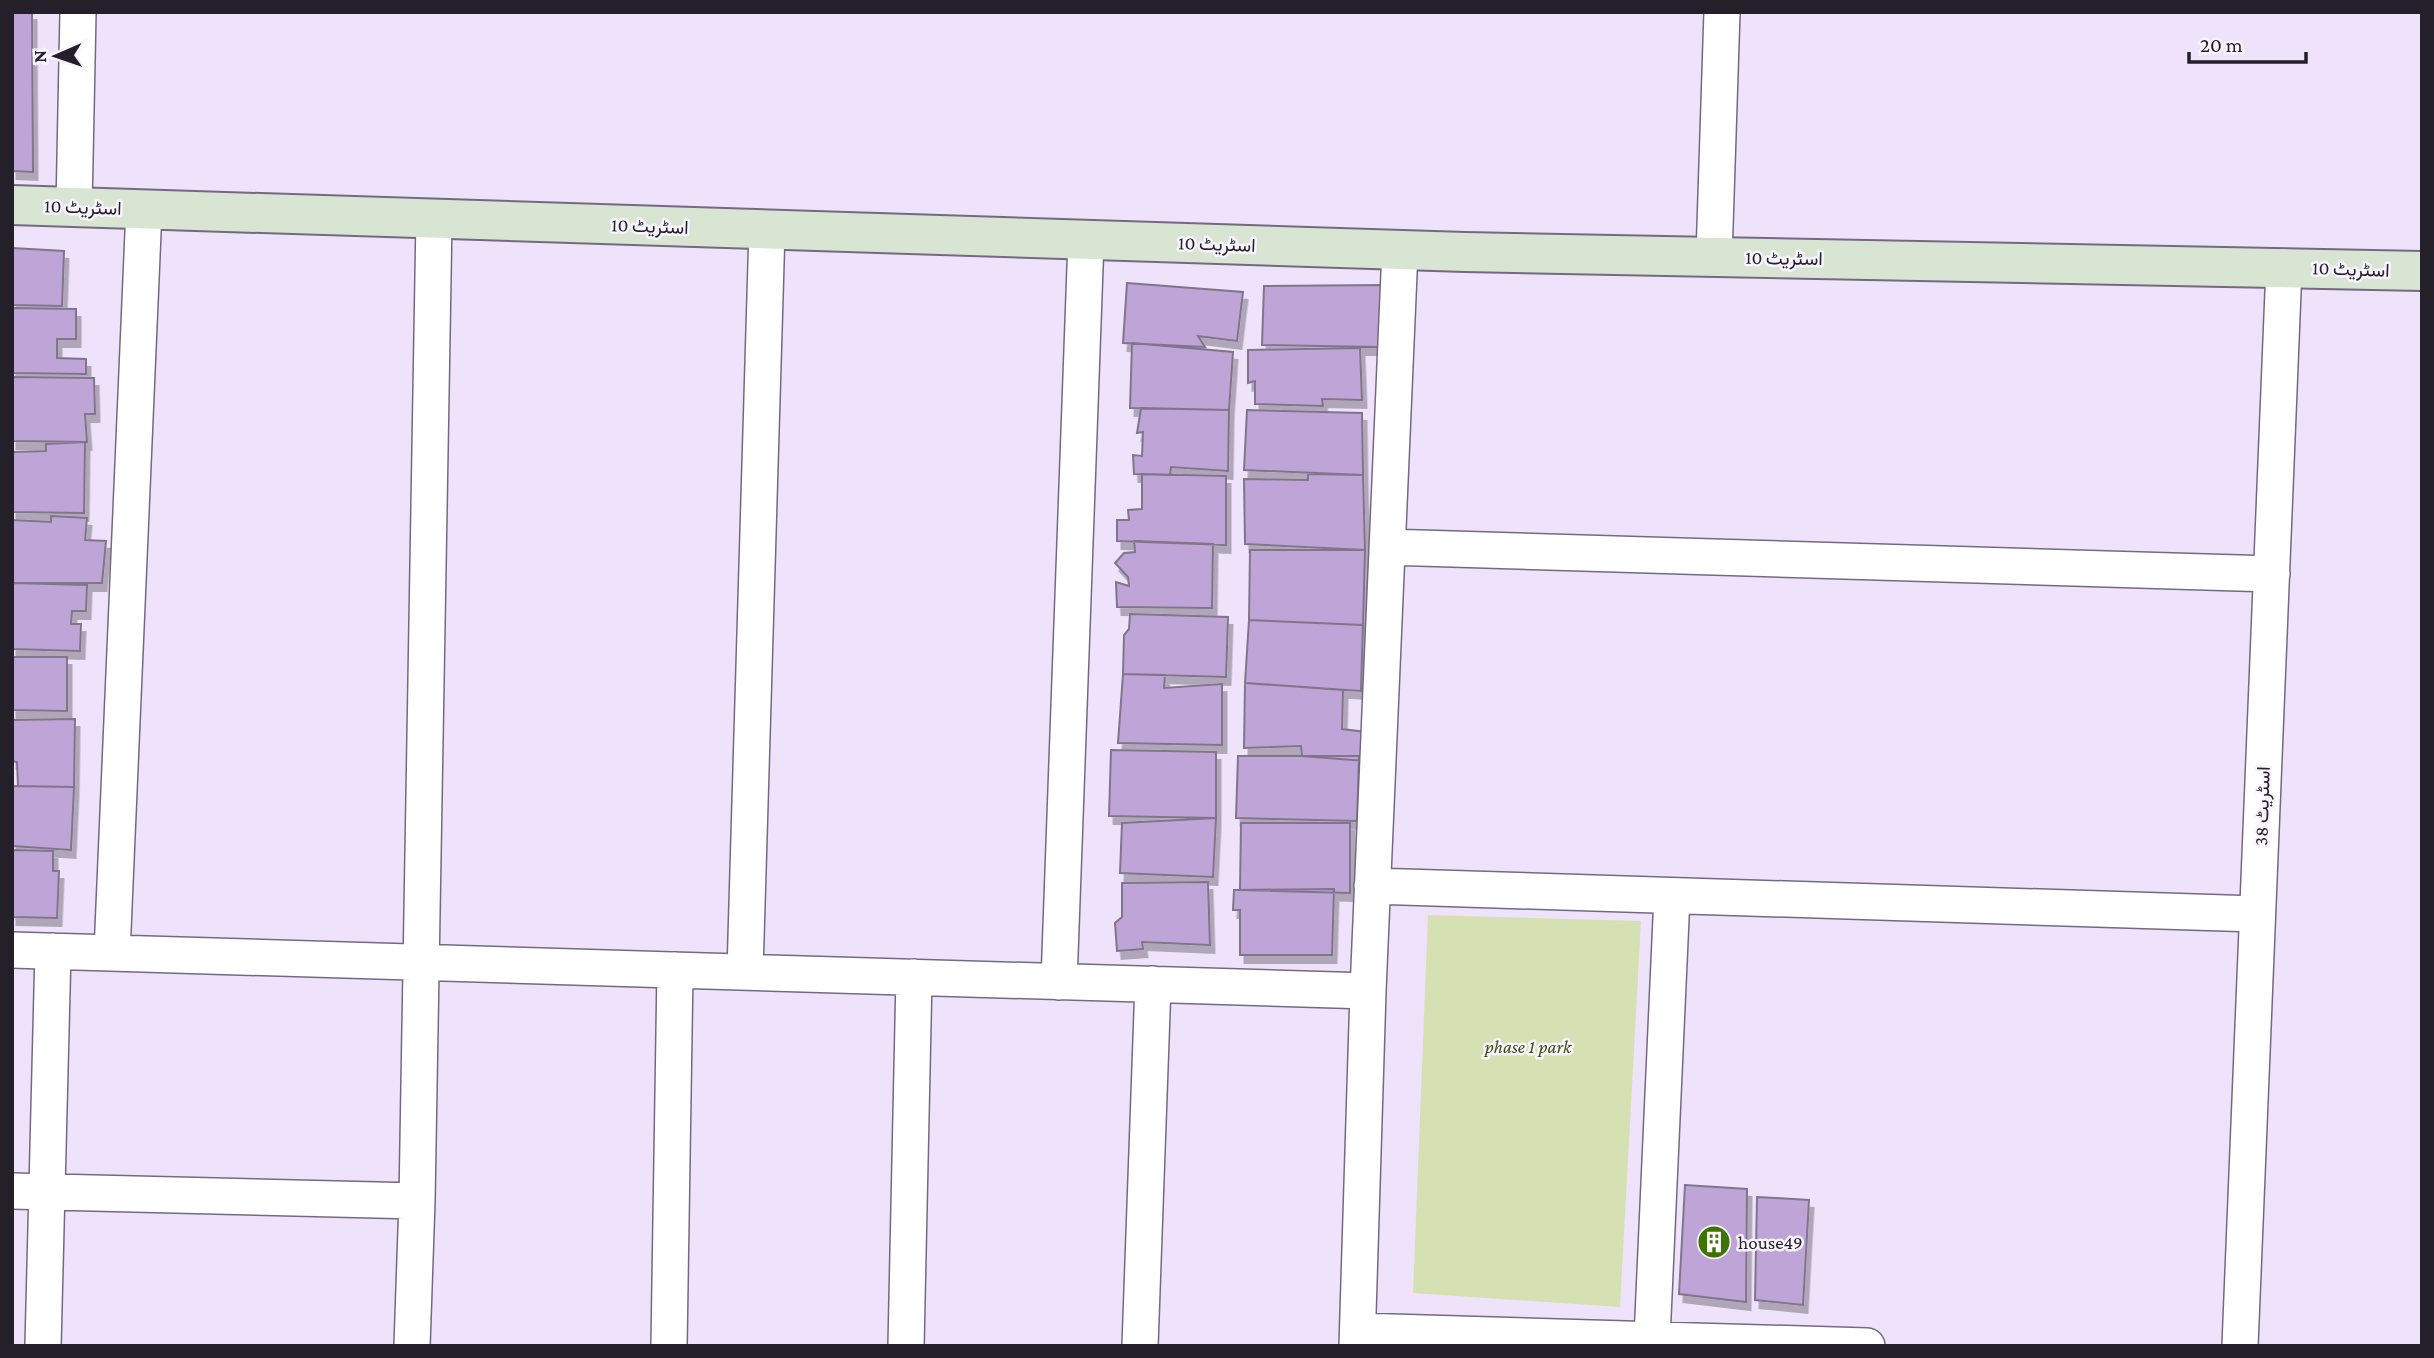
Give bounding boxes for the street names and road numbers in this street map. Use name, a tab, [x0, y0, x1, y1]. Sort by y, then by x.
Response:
street label: اسٹریٹ 10	[44, 195, 122, 220]
street label: اسٹریٹ 10	[611, 214, 689, 239]
street label: اسٹریٹ 10	[1178, 232, 1256, 257]
street label: اسٹریٹ 10	[1745, 247, 1823, 270]
street label: اسٹریٹ 10	[2312, 257, 2390, 282]
street label: اسٹریٹ 38	[2250, 766, 2275, 846]

